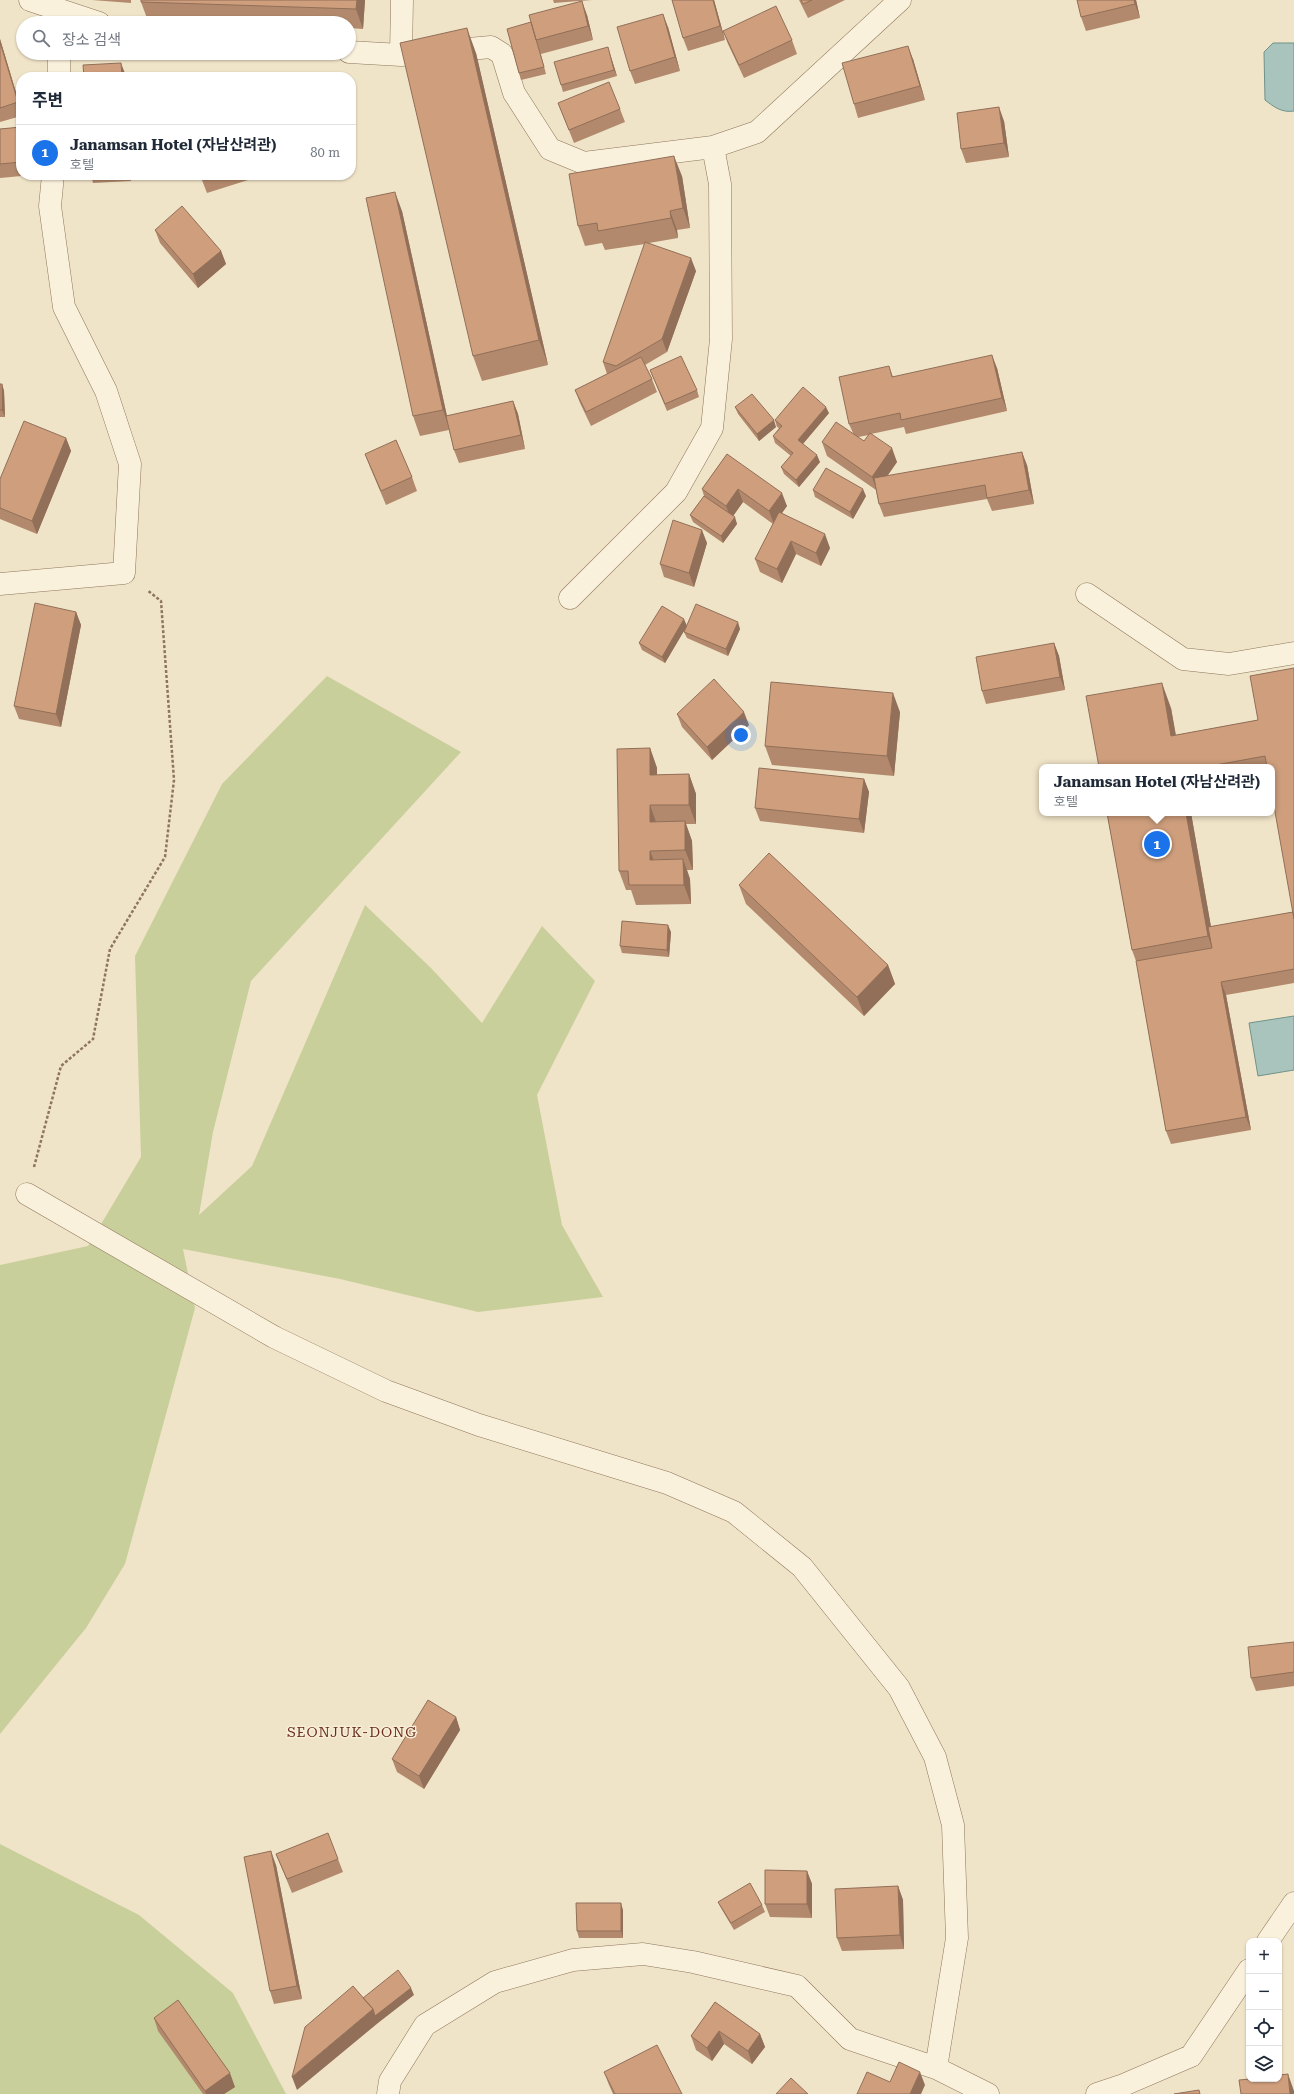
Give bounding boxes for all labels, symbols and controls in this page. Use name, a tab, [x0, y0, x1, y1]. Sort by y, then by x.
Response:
search box	[16, 16, 356, 60]
icon: search	[30, 27, 52, 49]
text: 장소 검색	[62, 31, 121, 49]
text: 주변	[32, 90, 63, 110]
text: Janamsan Hotel (자남산려관)	[70, 136, 276, 154]
text: 1	[41, 145, 49, 160]
text: 80 m	[310, 145, 340, 160]
text: 호텔	[70, 157, 94, 172]
your location	[731, 725, 751, 745]
popup	[1039, 764, 1275, 816]
text: Janamsan Hotel (자남산려관)	[1054, 773, 1260, 791]
text: 호텔	[1054, 794, 1078, 809]
pin: 1	[1144, 829, 1170, 859]
district label: SEONJUK-DONG	[287, 1724, 417, 1740]
map controls	[1246, 1938, 1282, 2082]
button: +	[1246, 1938, 1282, 1974]
button: −	[1246, 1974, 1282, 2010]
button: locate	[1246, 2010, 1282, 2046]
button: layers	[1246, 2046, 1282, 2082]

